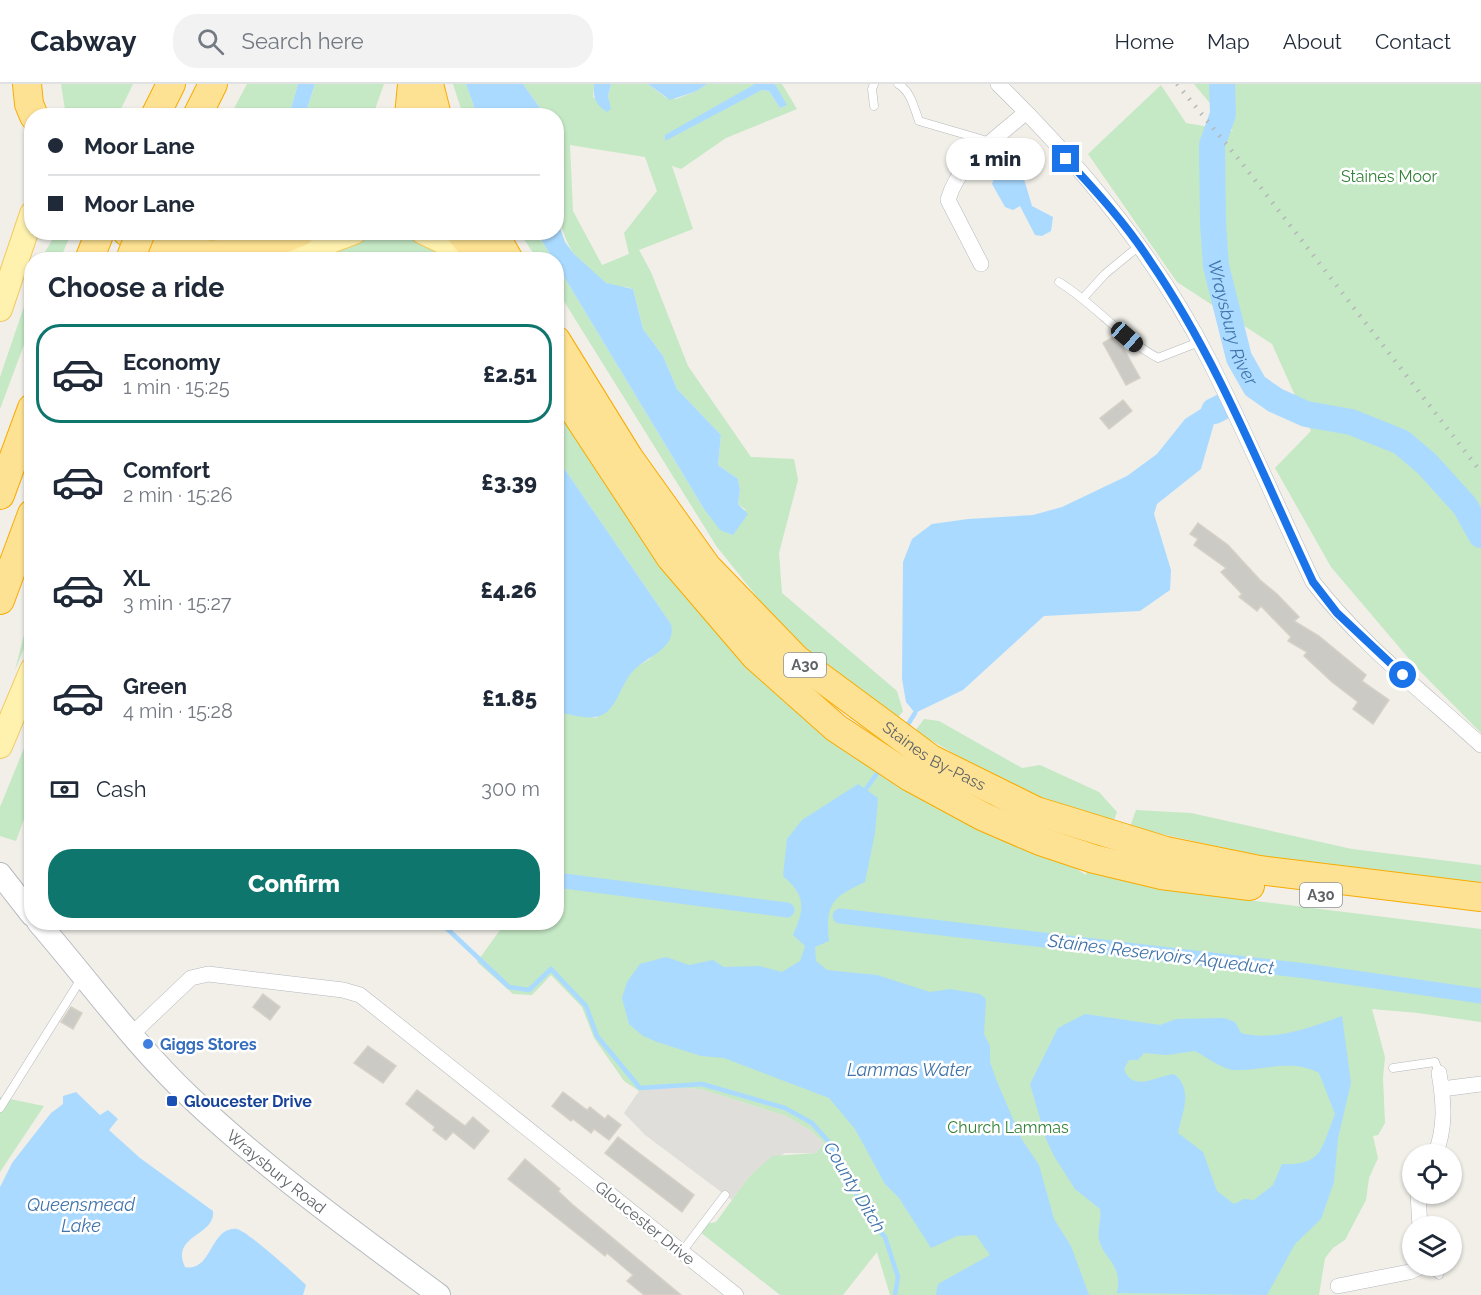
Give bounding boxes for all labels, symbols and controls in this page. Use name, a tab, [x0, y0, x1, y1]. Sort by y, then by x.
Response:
search box	[173, 14, 593, 68]
text: Cabway	[30, 25, 137, 58]
icon: search	[194, 25, 227, 58]
text: Search here	[242, 28, 364, 54]
text: Home	[1115, 29, 1174, 54]
text: Map	[1207, 29, 1250, 54]
text: About	[1283, 29, 1342, 54]
text: Contact	[1375, 29, 1451, 54]
text: Moor Lane	[84, 133, 195, 159]
callout: 1 min	[946, 138, 1045, 180]
route end	[1052, 145, 1079, 172]
text: 1 min	[970, 147, 1021, 171]
park label: Staines Moor	[1341, 167, 1437, 186]
text: Moor Lane	[84, 191, 195, 217]
water label: Wraysbury River	[1204, 257, 1263, 389]
text: Choose a ride	[48, 272, 224, 303]
car	[1108, 318, 1146, 356]
icon: car	[51, 347, 105, 401]
text: Economy	[123, 349, 221, 375]
text: £2.51	[483, 361, 537, 387]
text: 1 min · 15:25	[123, 375, 230, 399]
icon: car	[51, 455, 105, 509]
text: Comfort	[123, 457, 210, 483]
text: £3.39	[481, 469, 537, 495]
text: 2 min · 15:26	[123, 483, 233, 507]
icon: car	[51, 563, 105, 617]
text: XL	[123, 565, 150, 591]
text: £4.26	[480, 577, 537, 603]
text: 3 min · 15:27	[123, 591, 232, 615]
road number: A30	[784, 653, 826, 677]
route start	[1389, 661, 1416, 688]
icon: car	[51, 671, 105, 725]
text: Green	[123, 673, 187, 699]
text: £1.85	[482, 685, 537, 711]
text: 4 min · 15:28	[123, 699, 233, 723]
street label: Staines By-Pass	[879, 717, 989, 794]
icon: cash	[48, 773, 81, 806]
text: Cash	[96, 776, 147, 802]
text: 300 m	[481, 777, 540, 801]
button: Confirm	[48, 849, 540, 918]
road number: A30	[1300, 883, 1342, 907]
water label: Staines Reservoirs Aqueduct	[1046, 930, 1276, 978]
place label: Giggs Stores	[160, 1035, 257, 1054]
marker: Giggs Stores	[141, 1037, 155, 1051]
water label: Lammas Water	[847, 1059, 972, 1080]
place label: Gloucester Drive	[184, 1092, 312, 1111]
marker: Gloucester Drive	[165, 1094, 179, 1108]
park label: Church Lammas	[947, 1118, 1069, 1137]
street label: Wraysbury Road	[223, 1125, 330, 1217]
water label: County Ditch	[820, 1138, 890, 1236]
map controls	[1402, 1144, 1462, 1276]
button: locate	[1402, 1144, 1462, 1204]
street label: Gloucester Drive	[591, 1177, 699, 1269]
water label: Queensmead Lake	[27, 1194, 136, 1236]
button: layers	[1402, 1216, 1462, 1276]

